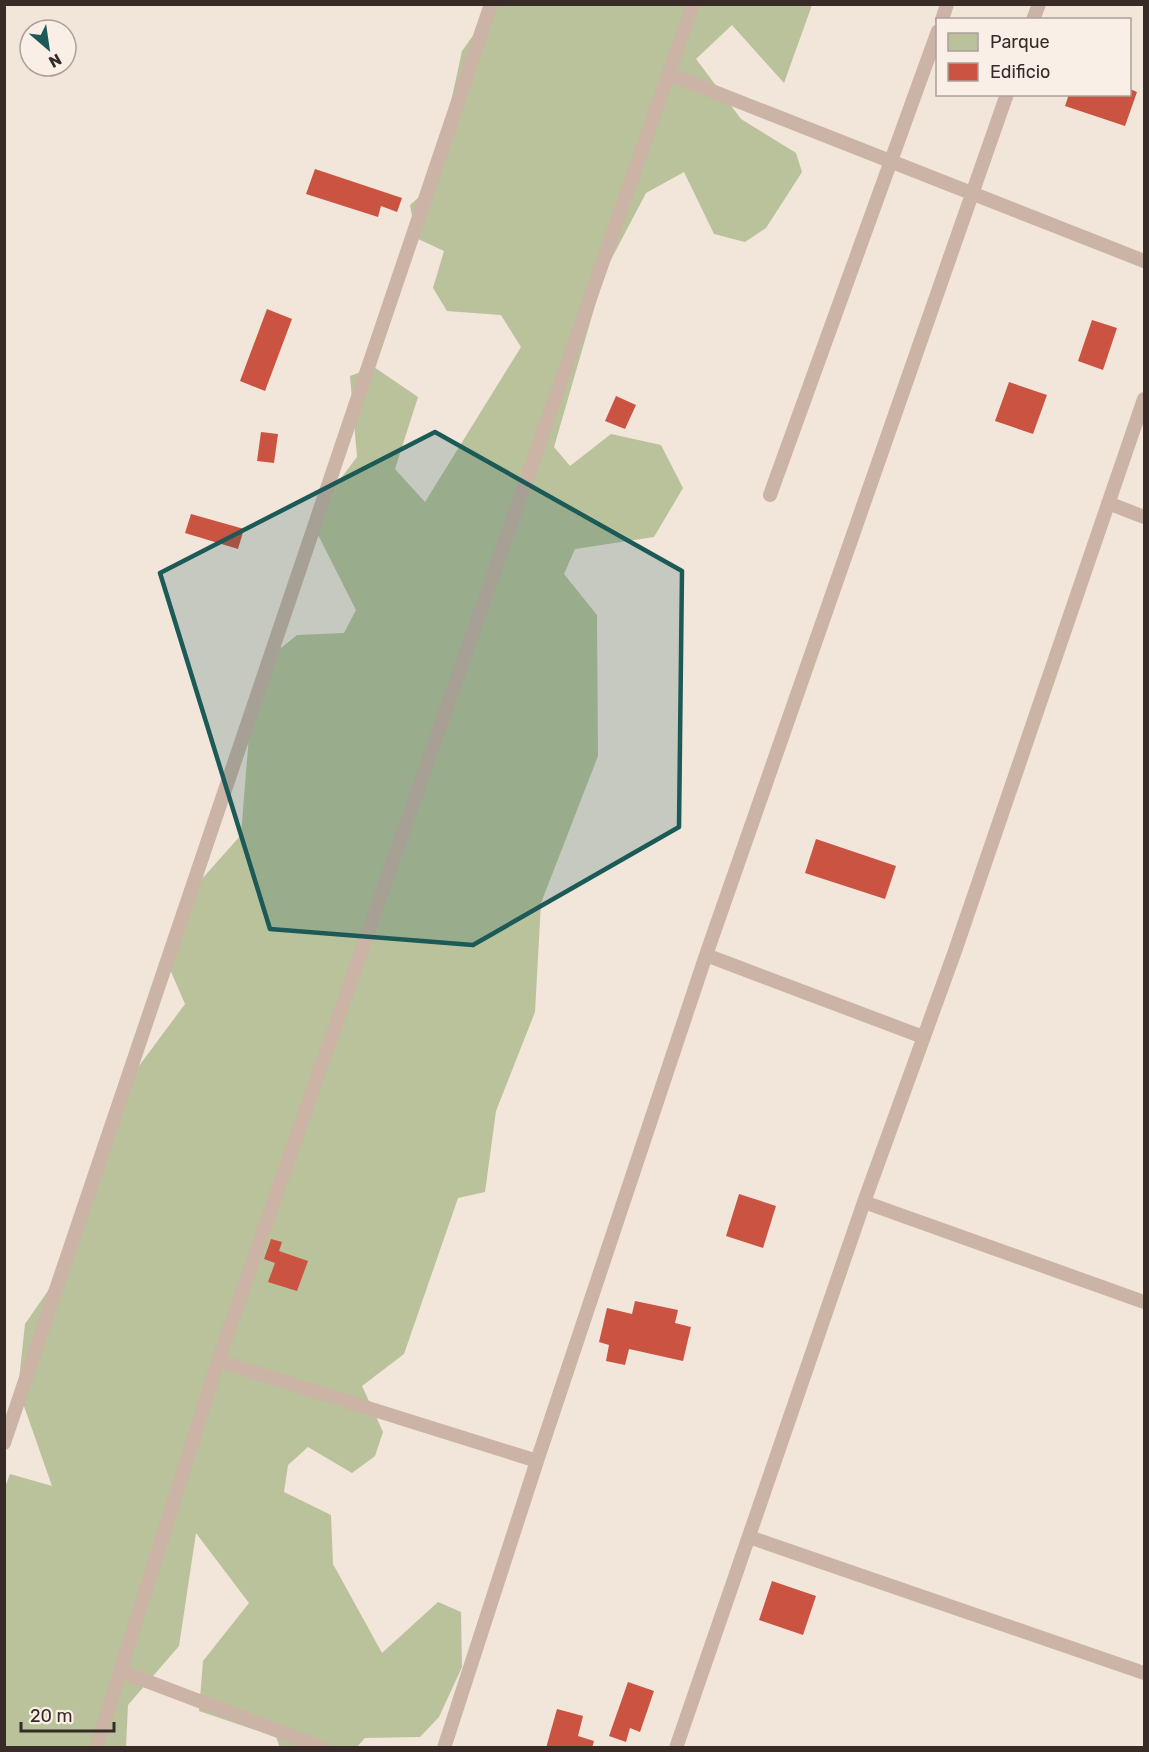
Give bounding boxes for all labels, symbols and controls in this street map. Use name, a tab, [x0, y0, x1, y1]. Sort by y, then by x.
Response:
north arrow	[18, 18, 78, 78]
legend	[936, 18, 1131, 96]
text: Parque	[990, 31, 1050, 53]
text: N	[45, 50, 65, 72]
text: Edificio	[990, 61, 1050, 83]
scale bar	[21, 1695, 114, 1733]
text: 20 m	[30, 1705, 72, 1727]

